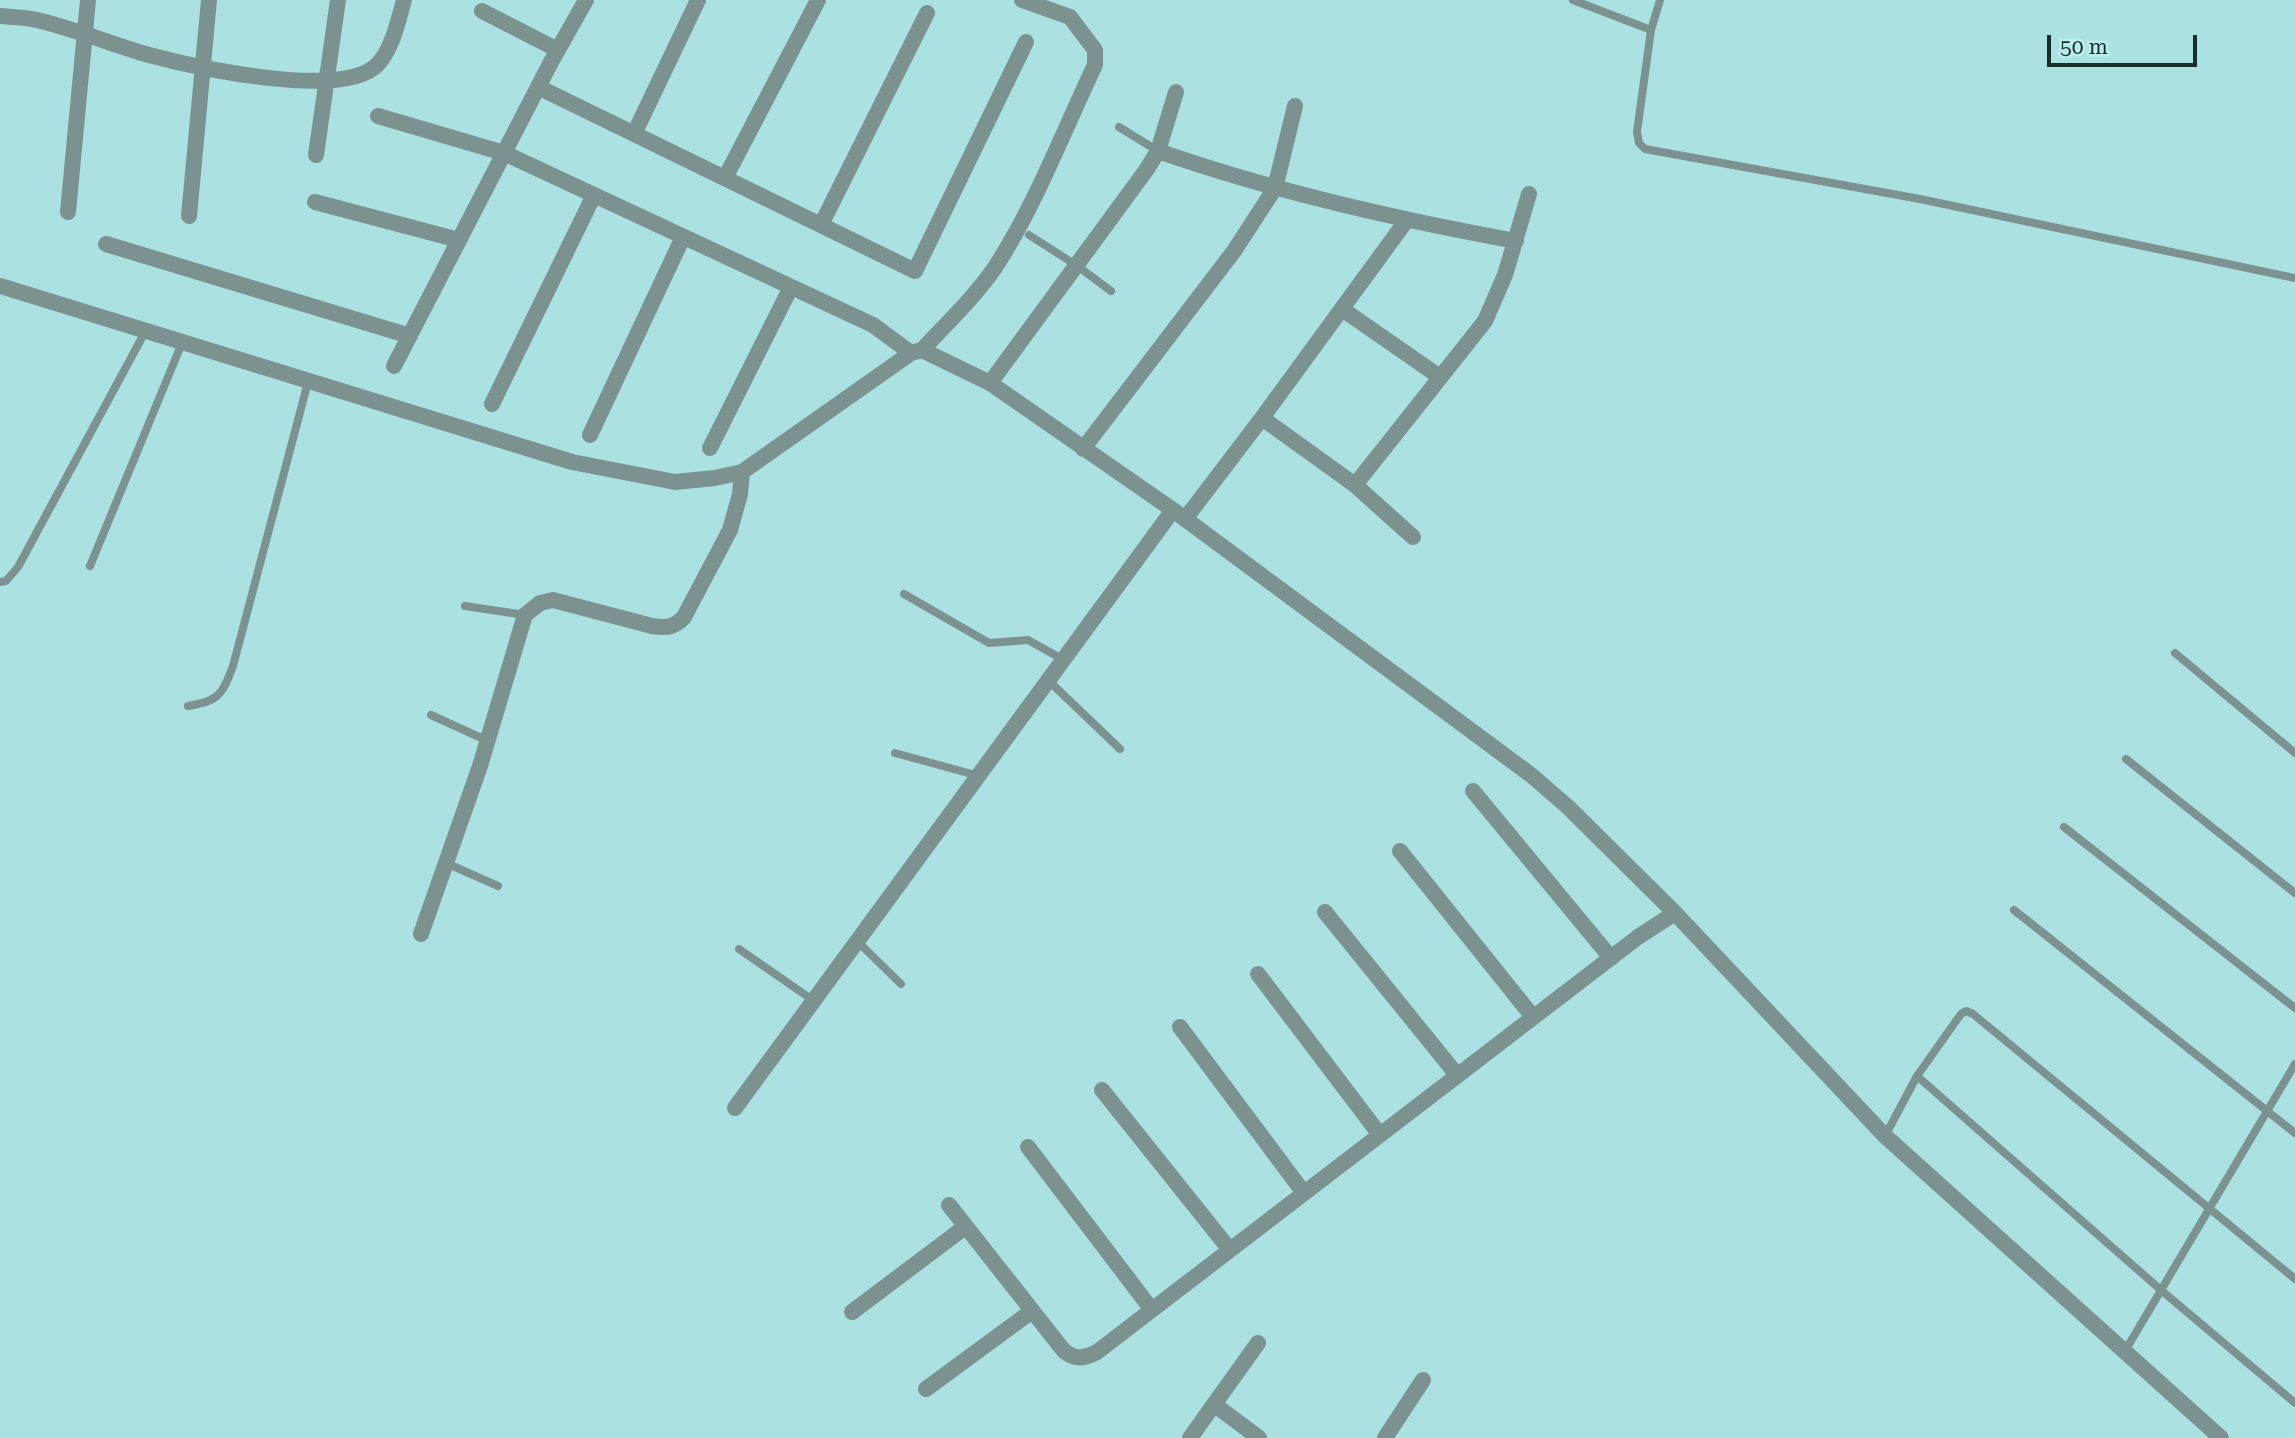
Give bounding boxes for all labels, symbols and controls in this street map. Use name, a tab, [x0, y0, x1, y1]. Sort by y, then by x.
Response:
scale bar	[2050, 21, 2200, 65]
text: 50 m	[2060, 35, 2108, 59]

